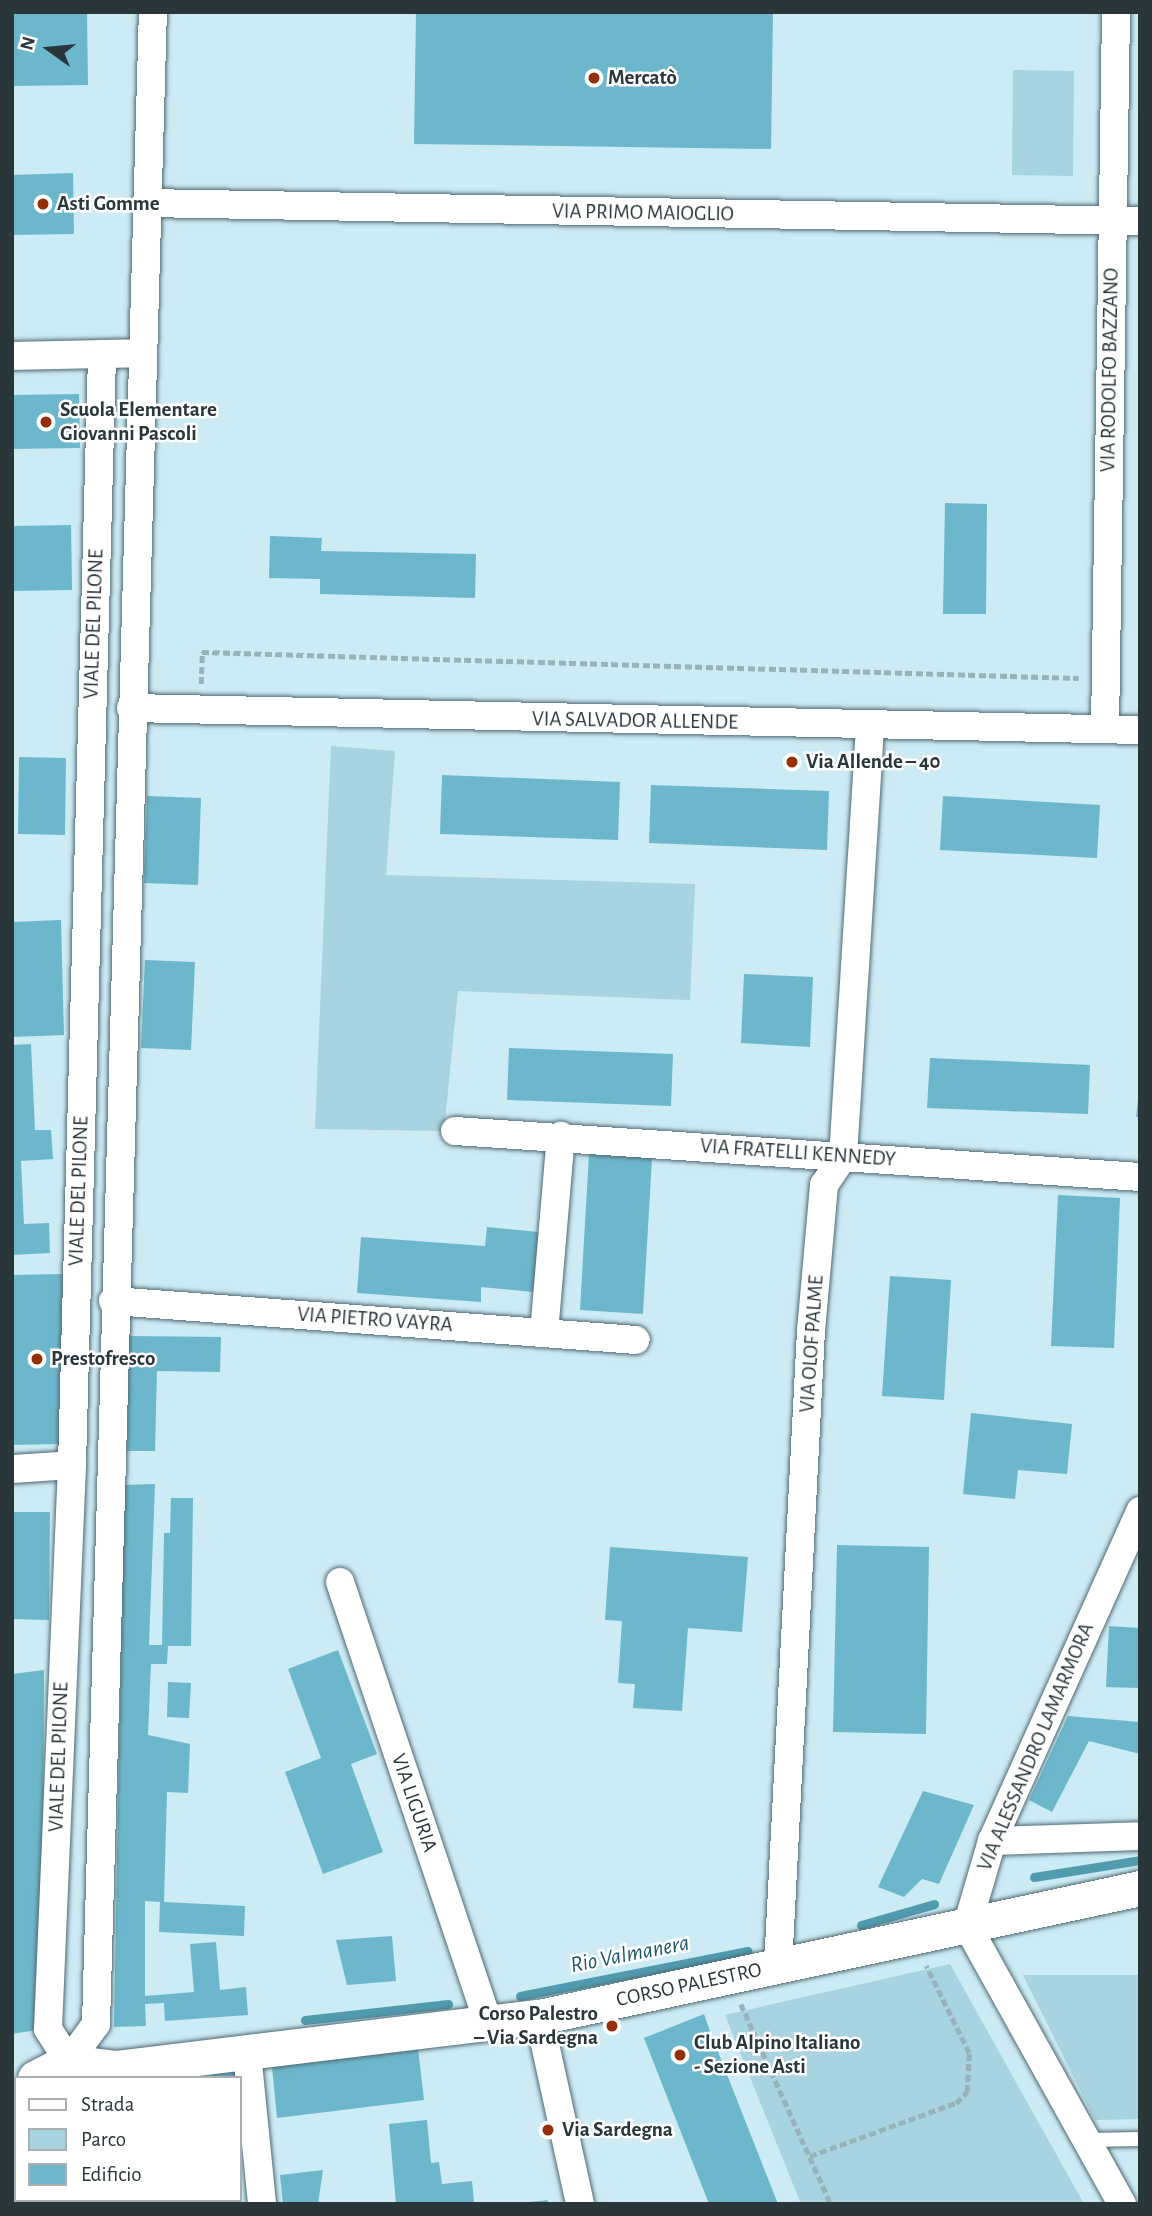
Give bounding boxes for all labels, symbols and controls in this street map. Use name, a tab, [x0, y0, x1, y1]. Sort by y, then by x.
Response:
north arrow	[14, 14, 84, 84]
text: N	[17, 35, 39, 52]
place label: Mercatò	[608, 65, 677, 91]
marker: Mercatò	[586, 70, 602, 86]
place label: Asti Gomme	[57, 191, 160, 217]
marker: Asti Gomme	[35, 196, 51, 212]
street label: VIA PRIMO MAIOGLIO	[552, 199, 734, 227]
street label: VIA RODOLFO BAZZANO	[1096, 268, 1124, 472]
place label: Scuola Elementare Giovanni Pascoli	[60, 397, 217, 447]
marker: Scuola Elementare Giovanni Pascoli	[38, 414, 54, 430]
street label: VIALE DEL PILONE	[79, 549, 109, 699]
street label: VIA SALVADOR ALLENDE	[532, 707, 738, 735]
place label: Via Allende – 40	[806, 749, 940, 775]
marker: Via Allende – 40	[784, 754, 800, 770]
street label: VIALE DEL PILONE	[64, 1116, 94, 1266]
street label: VIA FRATELLI KENNEDY	[699, 1134, 897, 1172]
street label: VIA OLOF PALME	[795, 1274, 829, 1414]
street label: VIA PIETRO VAYRA	[296, 1302, 454, 1338]
place label: Prestofresco	[51, 1346, 155, 1372]
marker: Prestofresco	[29, 1351, 45, 1367]
street label: VIA ALESSANDRO LAMARMORA	[972, 1619, 1100, 1875]
street label: VIALE DEL PILONE	[44, 1682, 74, 1832]
street label: VIA LIGURIA	[385, 1751, 443, 1855]
water label: Rio Valmanera	[568, 1930, 692, 1980]
street label: CORSO PALESTRO	[614, 1957, 764, 2013]
place label: Corso Palestro – Via Sardegna	[474, 2001, 598, 2051]
marker: Corso Palestro – Via Sardegna	[604, 2018, 620, 2034]
place label: Club Alpino Italiano - Sezione Asti	[694, 2030, 860, 2080]
marker: Club Alpino Italiano - Sezione Asti	[672, 2047, 688, 2063]
legend	[14, 2076, 242, 2202]
text: Strada	[81, 2094, 134, 2115]
place label: Via Sardegna	[562, 2117, 673, 2143]
marker: Via Sardegna	[540, 2122, 556, 2138]
text: Parco	[81, 2129, 126, 2150]
text: Edificio	[81, 2164, 142, 2185]

